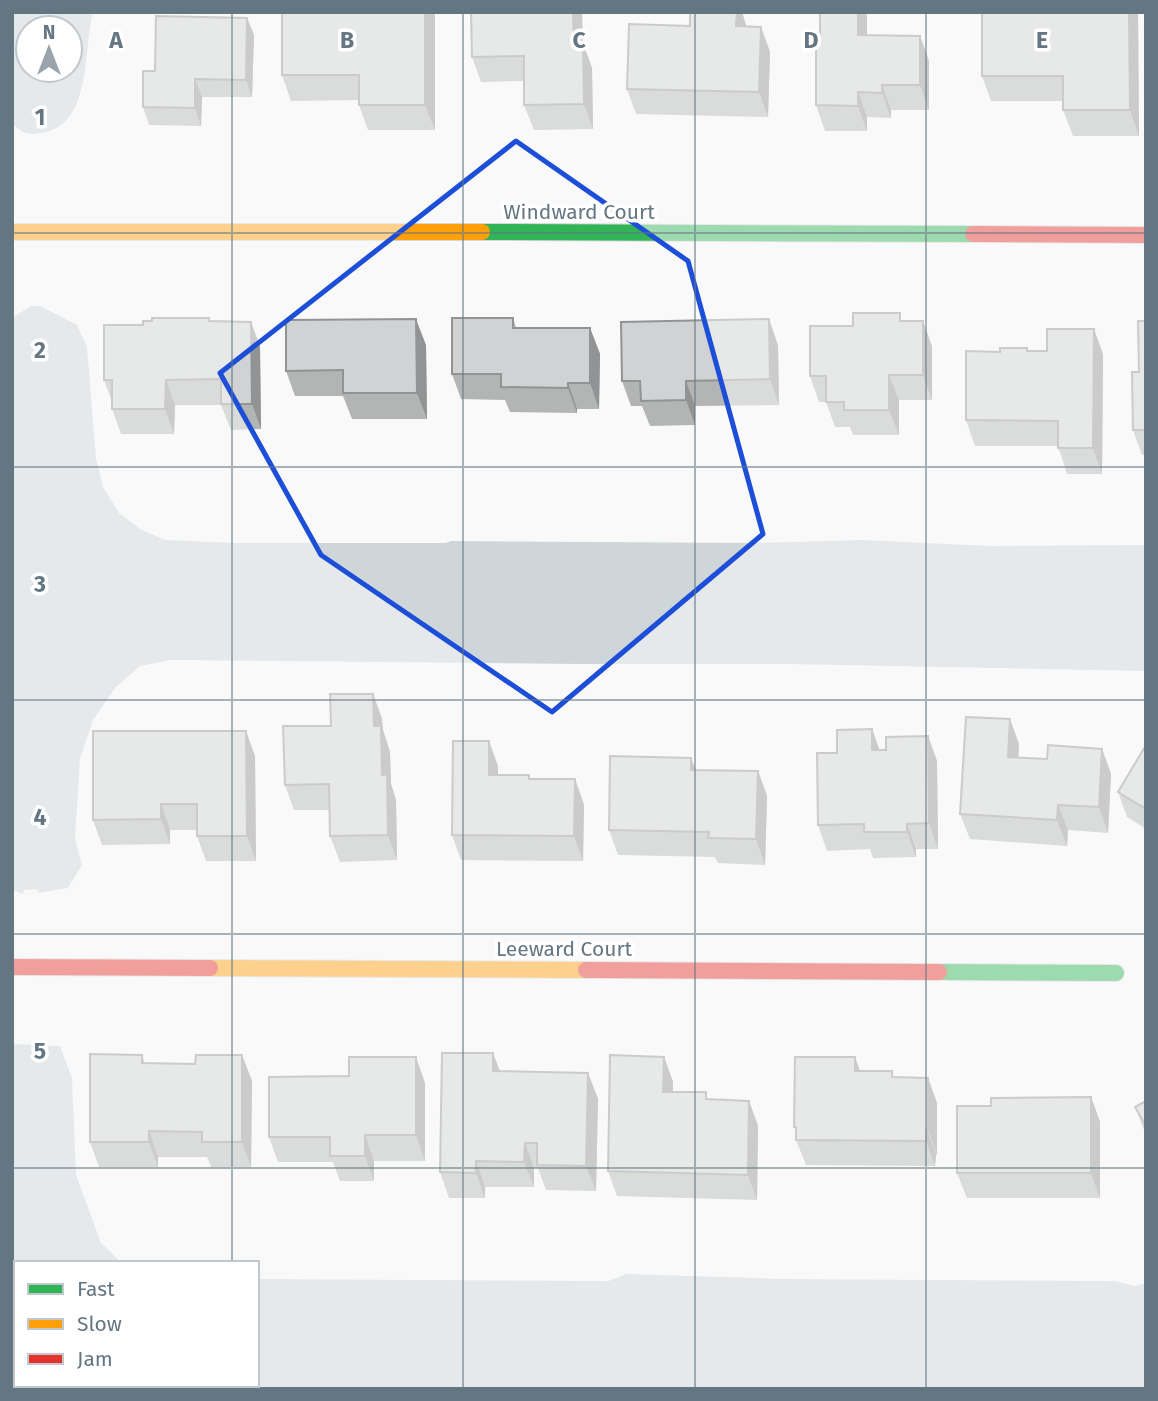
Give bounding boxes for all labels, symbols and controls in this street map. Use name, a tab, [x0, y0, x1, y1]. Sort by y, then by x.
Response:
north arrow	[14, 14, 84, 84]
text: N	[43, 21, 55, 44]
text: A	[108, 26, 123, 54]
text: B	[340, 26, 354, 54]
text: C	[572, 26, 586, 54]
text: D	[804, 26, 819, 54]
text: E	[1036, 26, 1048, 54]
text: 1	[35, 103, 45, 131]
street label: Windward Court	[503, 199, 655, 225]
text: 2	[34, 336, 46, 364]
text: 3	[33, 570, 46, 598]
text: 4	[34, 803, 47, 831]
street label: Leeward Court	[496, 936, 632, 962]
text: 5	[34, 1037, 46, 1065]
legend	[14, 1261, 259, 1387]
text: Fast	[77, 1276, 115, 1302]
text: Slow	[77, 1311, 122, 1337]
text: Jam	[77, 1346, 113, 1372]

